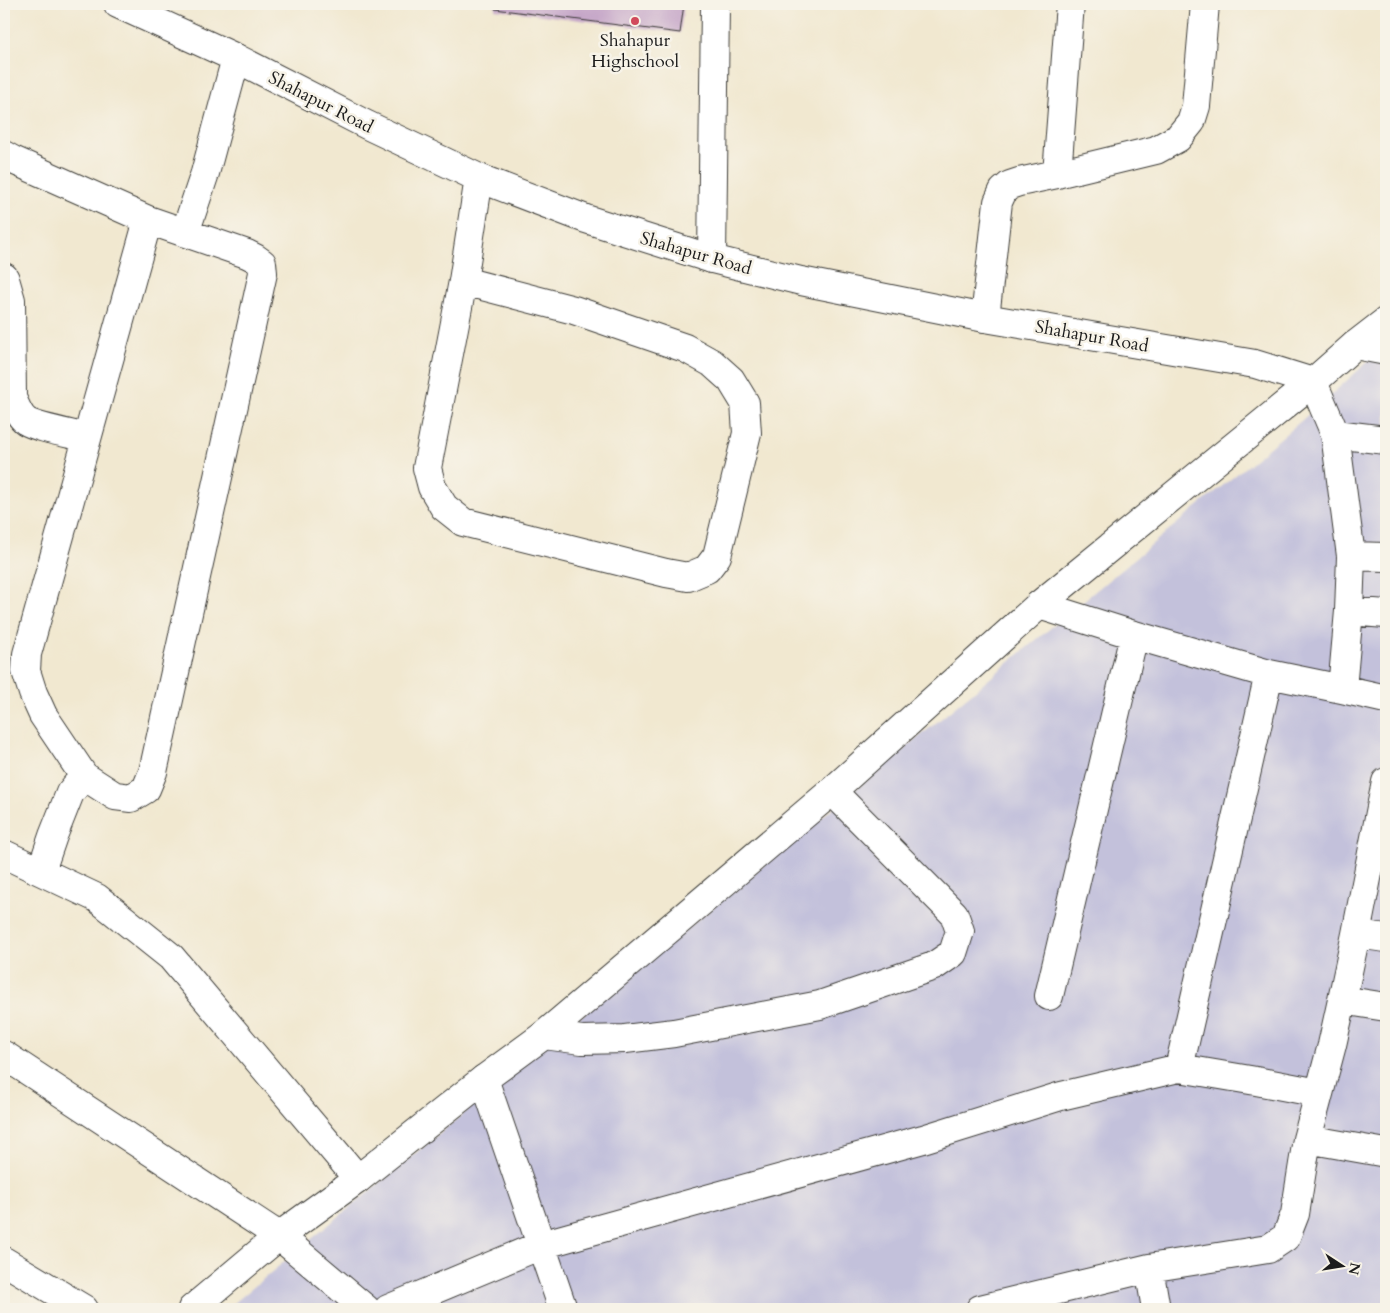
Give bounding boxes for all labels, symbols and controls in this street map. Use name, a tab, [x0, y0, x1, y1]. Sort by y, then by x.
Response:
marker: Shahapur Highschool	[629, 15, 641, 27]
place label: Shahapur Highschool	[591, 28, 680, 74]
street label: Shahapur Road	[264, 65, 378, 140]
street label: Shahapur Road	[637, 226, 755, 281]
street label: Shahapur Road	[1033, 314, 1151, 359]
north arrow	[1318, 1240, 1368, 1290]
text: N	[1344, 1261, 1365, 1277]

